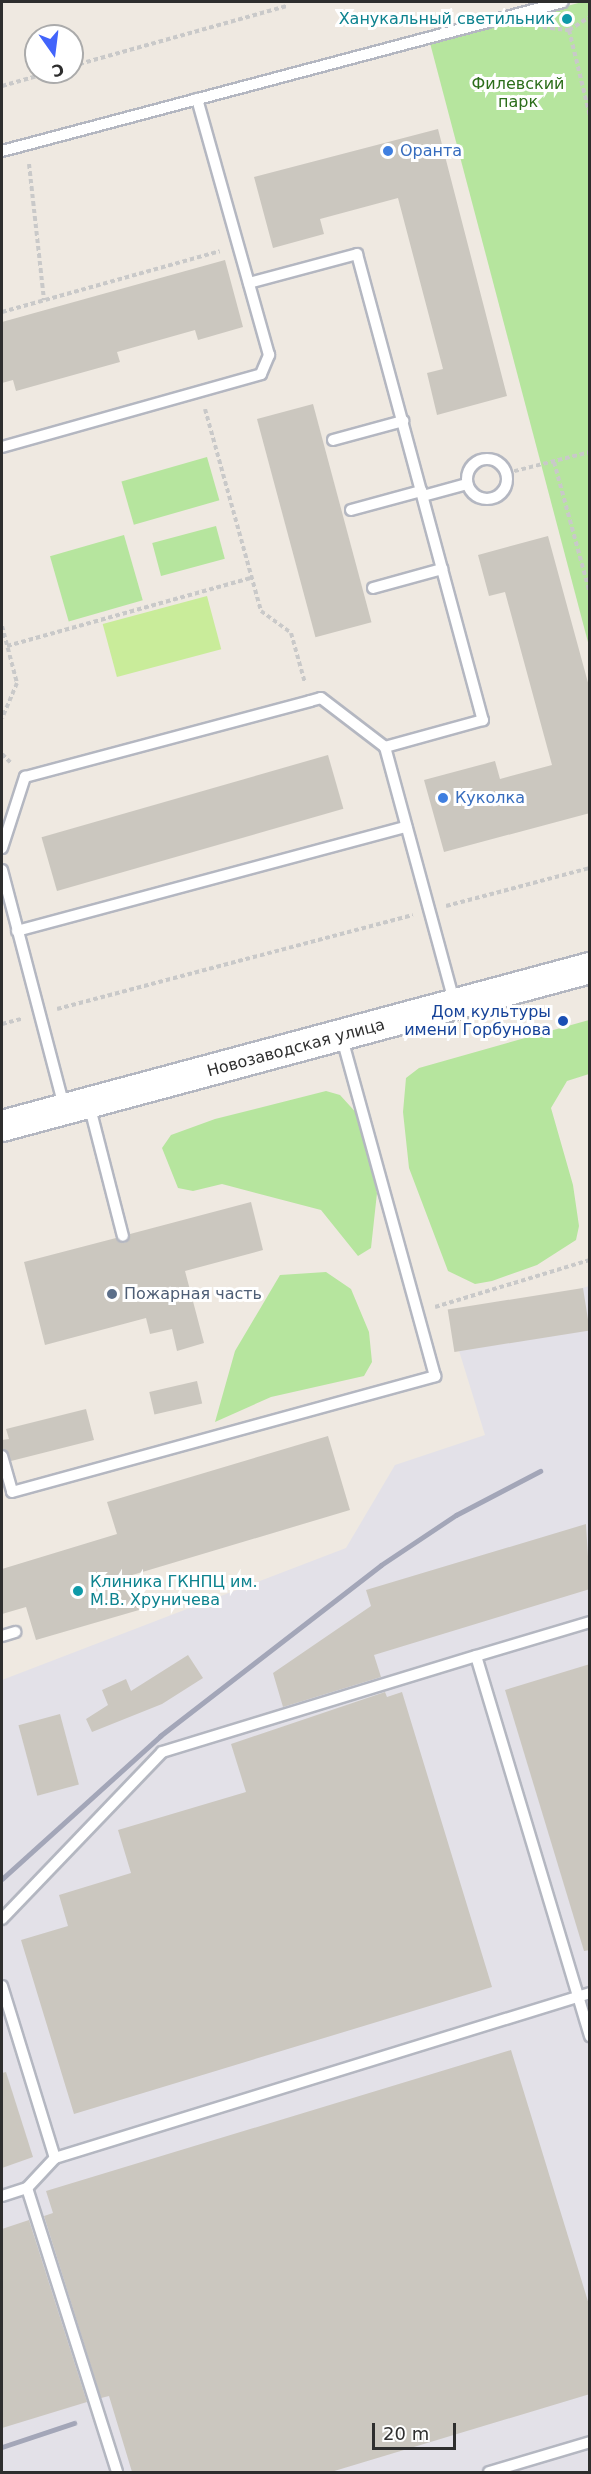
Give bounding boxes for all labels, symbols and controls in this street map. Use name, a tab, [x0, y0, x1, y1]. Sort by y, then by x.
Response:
place label: Ханукальный светильник	[339, 9, 555, 29]
marker: Ханукальный светильник	[560, 12, 574, 26]
north arrow	[24, 24, 84, 84]
text: С	[50, 59, 66, 81]
park label: Филевский парк	[472, 74, 564, 112]
place label: Оранта	[400, 141, 462, 161]
marker: Оранта	[381, 144, 395, 158]
place label: Куколка	[455, 788, 525, 808]
marker: Куколка	[436, 791, 450, 805]
place label: Дом культуры имени Горбунова	[404, 1002, 551, 1040]
marker: Дом культуры имени Горбунова	[556, 1014, 570, 1028]
street label: Новозаводская улица	[205, 1015, 387, 1081]
place label: Пожарная часть	[124, 1284, 262, 1304]
marker: Пожарная часть	[105, 1287, 119, 1301]
place label: Клиника ГКНПЦ им. М.В. Хруничева	[90, 1572, 258, 1610]
marker: Клиника ГКНПЦ им. М.В. Хруничева	[71, 1584, 85, 1598]
scale bar	[375, 2411, 459, 2449]
text: 20 m	[383, 2423, 429, 2444]

